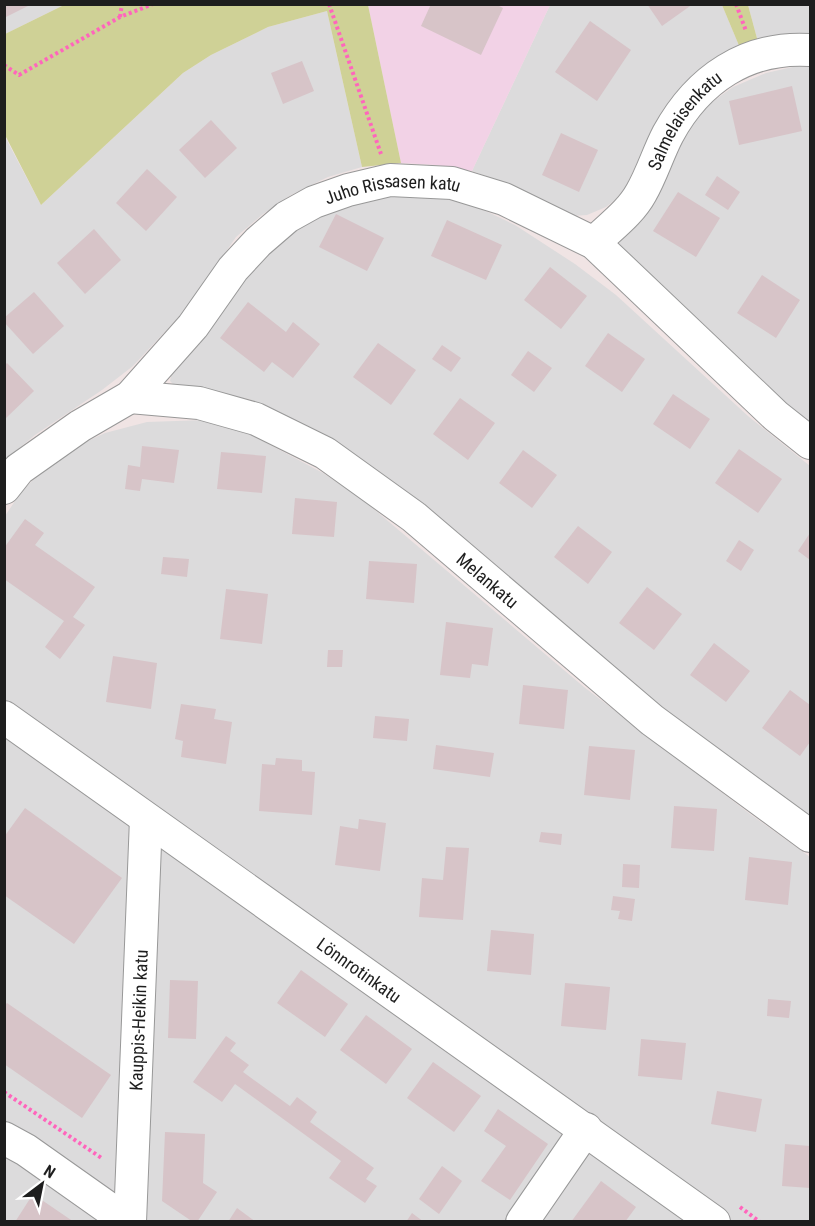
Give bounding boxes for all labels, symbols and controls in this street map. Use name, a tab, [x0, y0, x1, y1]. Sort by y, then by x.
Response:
street label: Salmelaisenkatu	[643, 66, 725, 173]
street label: Juho Rissasen katu	[321, 169, 463, 208]
street label: Melankatu	[453, 548, 523, 612]
street label: Lönnrotinkatu	[313, 933, 405, 1007]
street label: Kauppis-Heikin katu	[125, 949, 151, 1091]
north arrow	[12, 1154, 72, 1214]
text: N	[40, 1161, 59, 1182]

